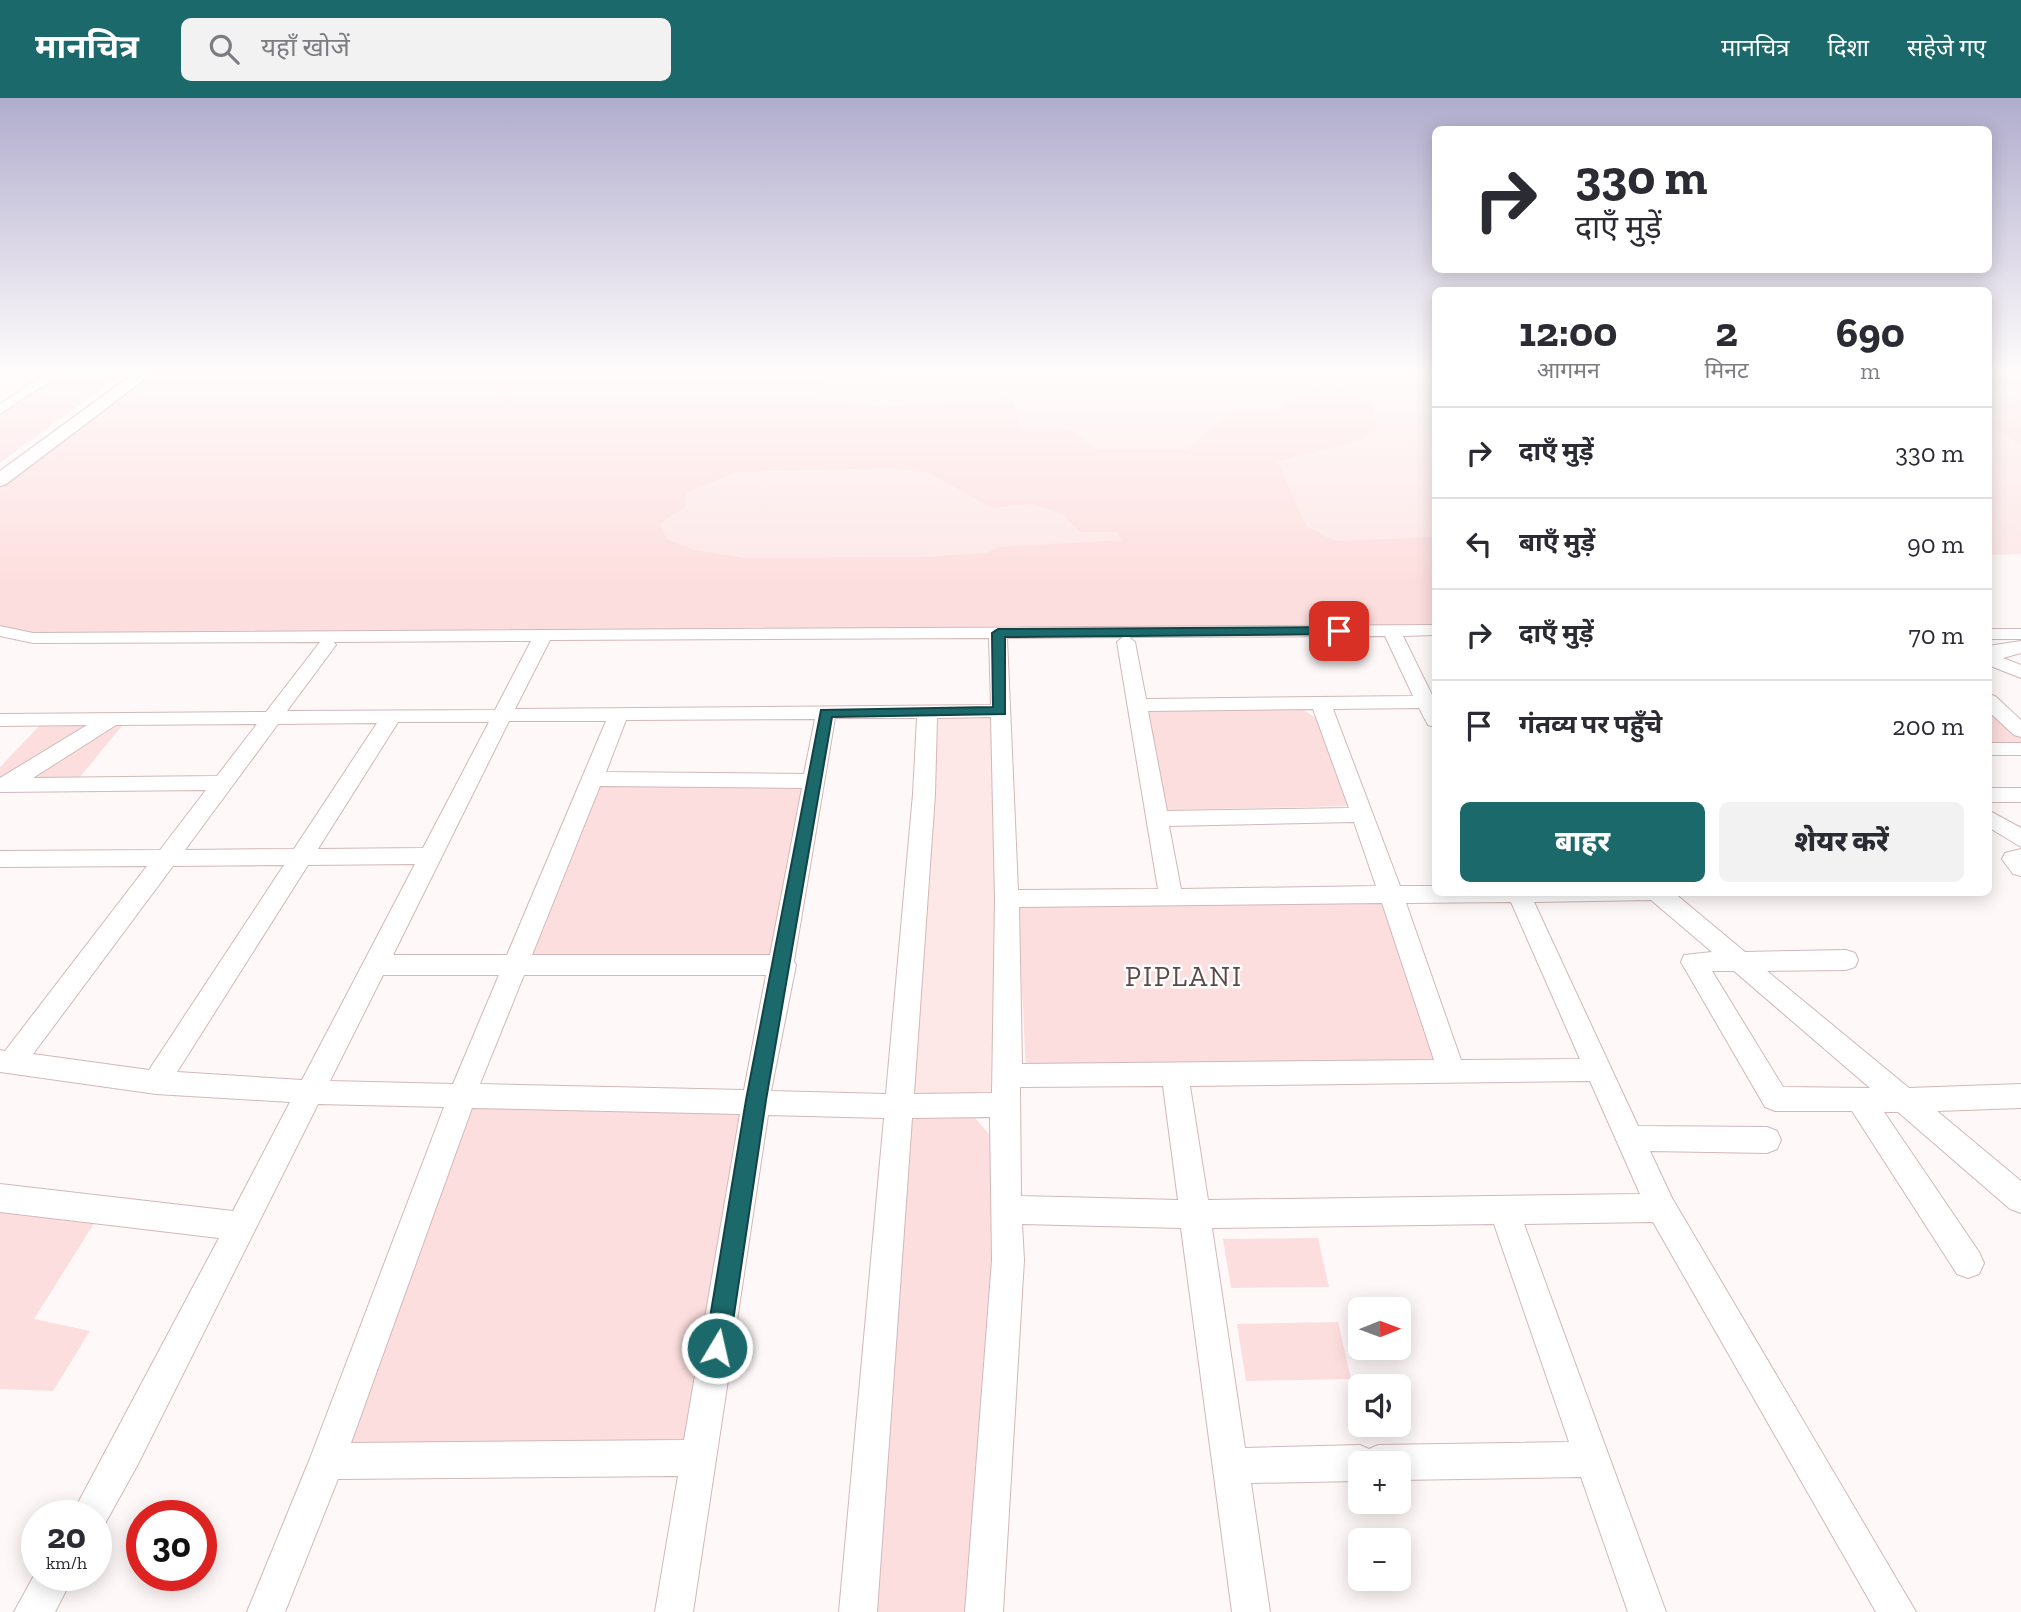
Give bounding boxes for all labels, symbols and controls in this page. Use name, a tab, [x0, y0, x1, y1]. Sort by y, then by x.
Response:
search box	[181, 18, 671, 81]
text: मानचित्र	[35, 27, 139, 66]
icon: search	[205, 30, 243, 68]
text: यहाँ खोजें	[261, 31, 350, 63]
text: मानचित्र	[1721, 33, 1789, 62]
text: दिशा	[1827, 33, 1869, 62]
text: सहेजे गए	[1907, 33, 1986, 62]
text: 330 m	[1575, 148, 1708, 207]
icon: right	[1460, 154, 1551, 245]
text: दाएँ मुड़ें	[1575, 208, 1662, 246]
text: 12:00	[1519, 306, 1617, 357]
text: 2	[1715, 306, 1738, 357]
text: 690	[1836, 307, 1905, 358]
text: आगमन	[1537, 356, 1600, 384]
text: मिनट	[1705, 356, 1749, 384]
text: m	[1860, 357, 1880, 385]
icon: right	[1460, 434, 1498, 472]
text: दाएँ मुड़ें	[1519, 435, 1594, 467]
text: 330 m	[1895, 437, 1964, 469]
icon: left	[1460, 525, 1498, 563]
text: बाएँ मुड़ें	[1519, 526, 1595, 558]
text: 90 m	[1907, 528, 1964, 560]
pin	[1309, 601, 1369, 661]
icon: arrive	[1320, 612, 1358, 650]
icon: right	[1460, 616, 1498, 654]
text: दाएँ मुड़ें	[1519, 617, 1594, 649]
text: 70 m	[1908, 619, 1964, 651]
icon: arrive	[1460, 707, 1498, 745]
text: गंतव्य पर पहुँचे	[1519, 708, 1662, 740]
text: 200 m	[1892, 710, 1964, 742]
button: बाहर	[1460, 802, 1705, 882]
button: शेयर करें	[1719, 802, 1964, 882]
district label: PIPLANI	[1125, 960, 1243, 993]
north arrow	[1348, 1297, 1410, 1360]
map controls	[1348, 1297, 1411, 1591]
position arrow	[680, 1311, 754, 1385]
button: sound	[1348, 1374, 1411, 1437]
button: +	[1348, 1451, 1411, 1514]
speed limit sign: 30	[126, 1500, 217, 1591]
text: 20	[47, 1515, 86, 1557]
button: −	[1348, 1528, 1411, 1591]
text: km/h	[46, 1552, 87, 1574]

